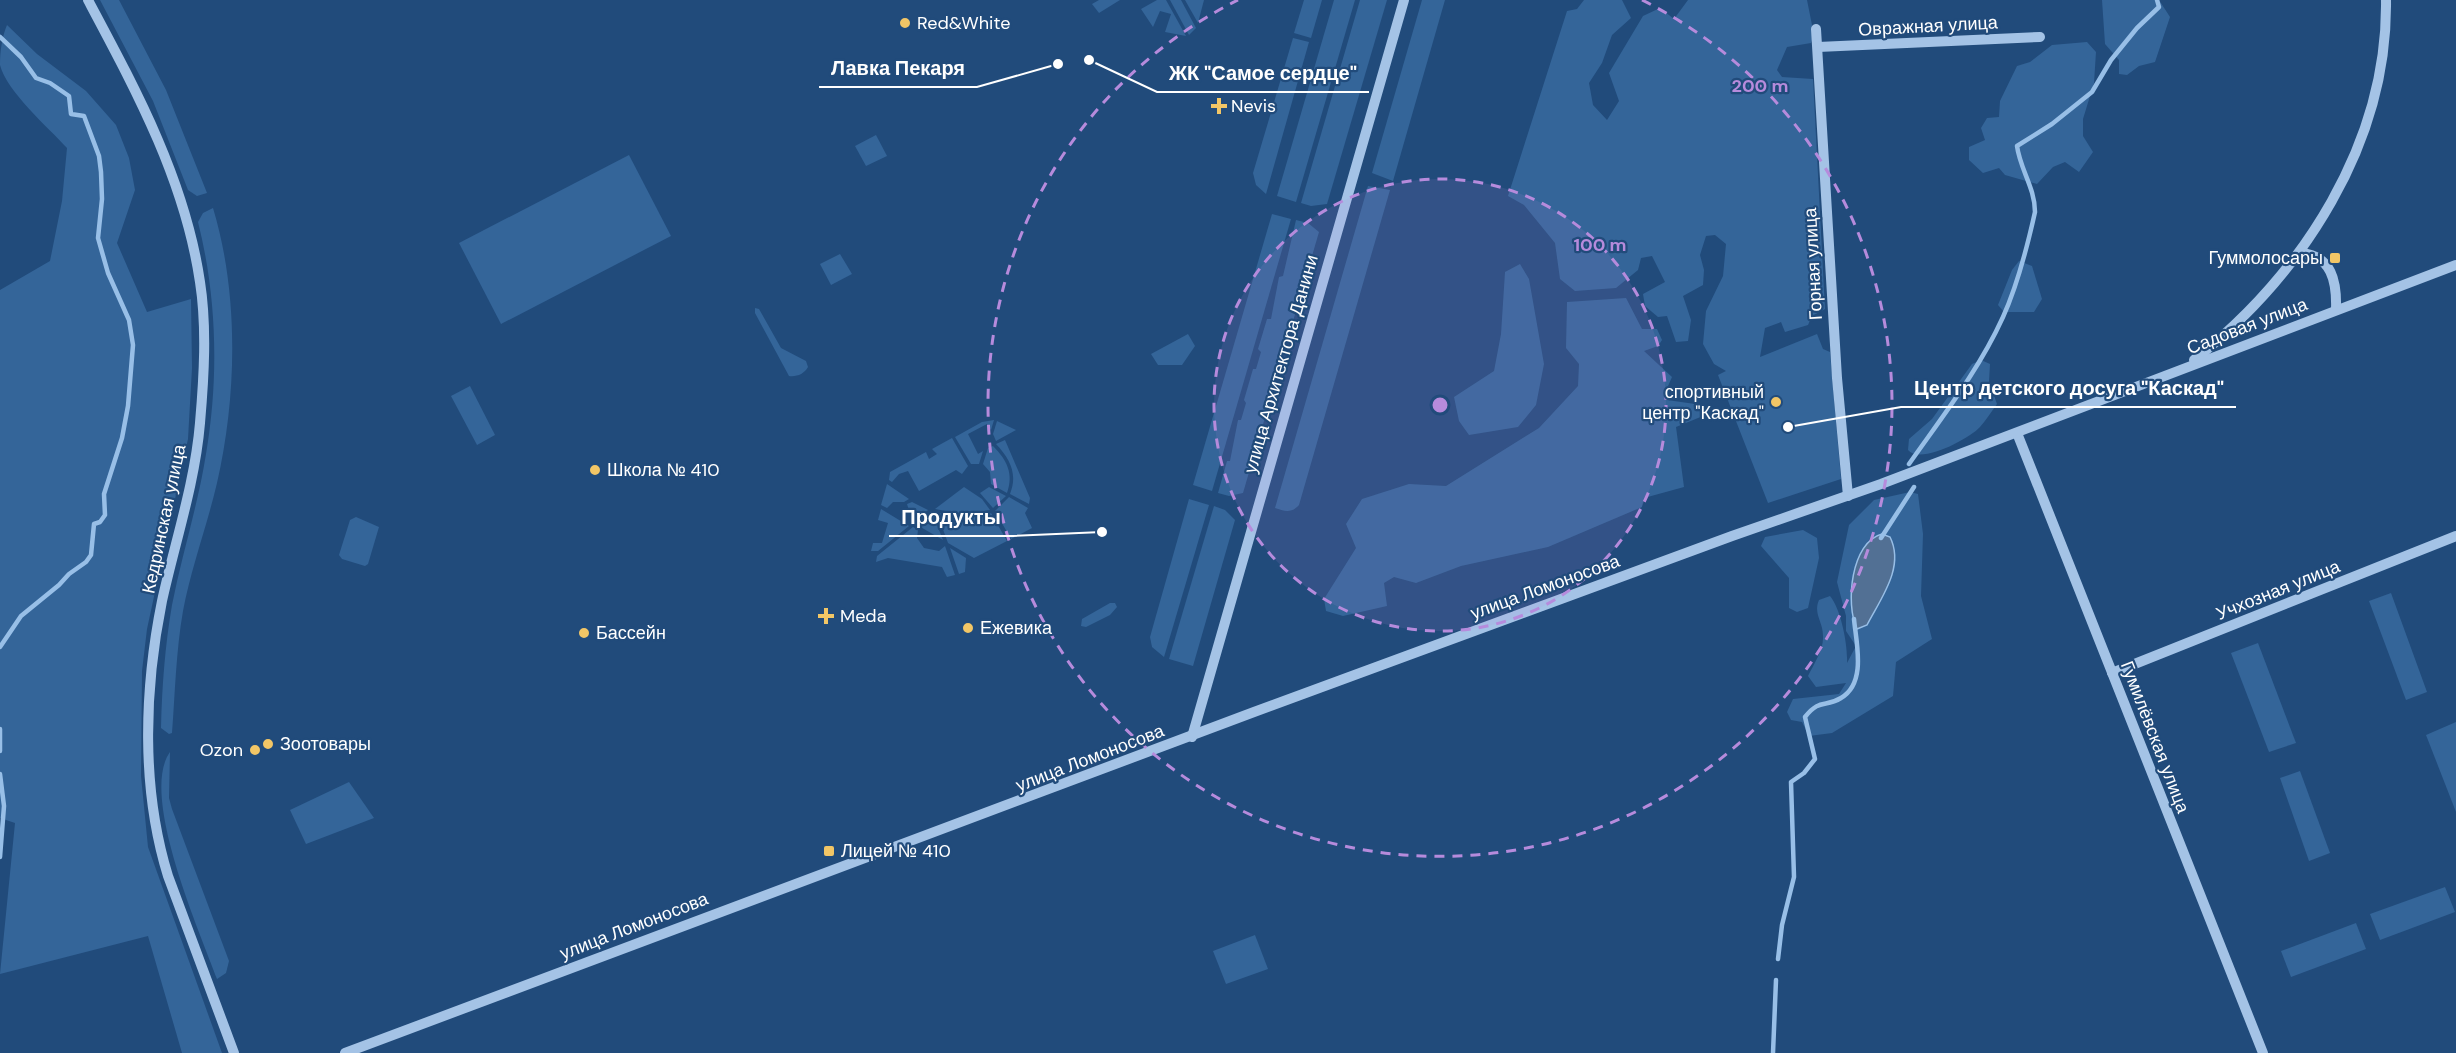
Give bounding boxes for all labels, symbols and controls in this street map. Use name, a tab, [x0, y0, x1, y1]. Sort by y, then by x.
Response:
street label: Овражная улица	[1858, 10, 1999, 42]
place label: Red&White	[917, 11, 1010, 35]
marker: Red&White	[898, 16, 912, 30]
callout: Лавка Пекаря	[819, 49, 977, 87]
callout: ЖК "Самое сердце"	[1157, 54, 1369, 92]
text: Лавка Пекаря	[831, 55, 965, 81]
text: ЖК "Самое сердце"	[1168, 60, 1357, 86]
text: 200 m	[1732, 74, 1788, 98]
place label: Nevis	[1231, 94, 1276, 118]
marker: Nevis	[1212, 99, 1226, 113]
street label: Горная улица	[1798, 206, 1828, 321]
text: 100 m	[1573, 233, 1627, 257]
place label: Гуммолосары	[2209, 246, 2323, 270]
marker: Гуммолосары	[2328, 251, 2342, 265]
street label: улица Архитектора Данини	[1238, 252, 1324, 476]
street label: Садовая улица	[2183, 292, 2312, 360]
callout: Центр детского досуга "Каскад"	[1901, 369, 2236, 407]
text: Центр детского досуга "Каскад"	[1914, 375, 2224, 401]
place label: спортивный центр "Каскад"	[1642, 380, 1764, 425]
centre of rings	[1430, 395, 1450, 415]
marker: спортивный центр "Каскад"	[1769, 395, 1783, 409]
street label: Кедринская улица	[136, 441, 192, 596]
place label: Школа № 410	[607, 458, 719, 482]
marker: Школа № 410	[588, 463, 602, 477]
callout: Продукты	[889, 498, 1013, 536]
text: Продукты	[901, 504, 1001, 530]
street label: улица Ломоносова	[1467, 549, 1624, 625]
street label: Учхозная улица	[2212, 554, 2344, 626]
place label: Meda	[840, 604, 886, 628]
marker: Meda	[817, 607, 835, 625]
place label: Ежевика	[980, 616, 1053, 640]
place label: Бассейн	[596, 621, 666, 645]
marker: Ежевика	[961, 621, 975, 635]
marker: Бассейн	[577, 626, 591, 640]
street label: Гумилёвская улица	[2115, 658, 2195, 817]
street label: улица Ломоносова	[1012, 718, 1169, 797]
place label: Зоотовары	[280, 732, 371, 756]
marker: Зоотовары	[261, 737, 275, 751]
place label: Ozon	[200, 738, 243, 762]
marker: Ozon	[248, 743, 262, 757]
place label: Лицей № 410	[841, 839, 951, 863]
marker: Лицей № 410	[822, 844, 836, 858]
street label: улица Ломоносова	[556, 886, 713, 965]

